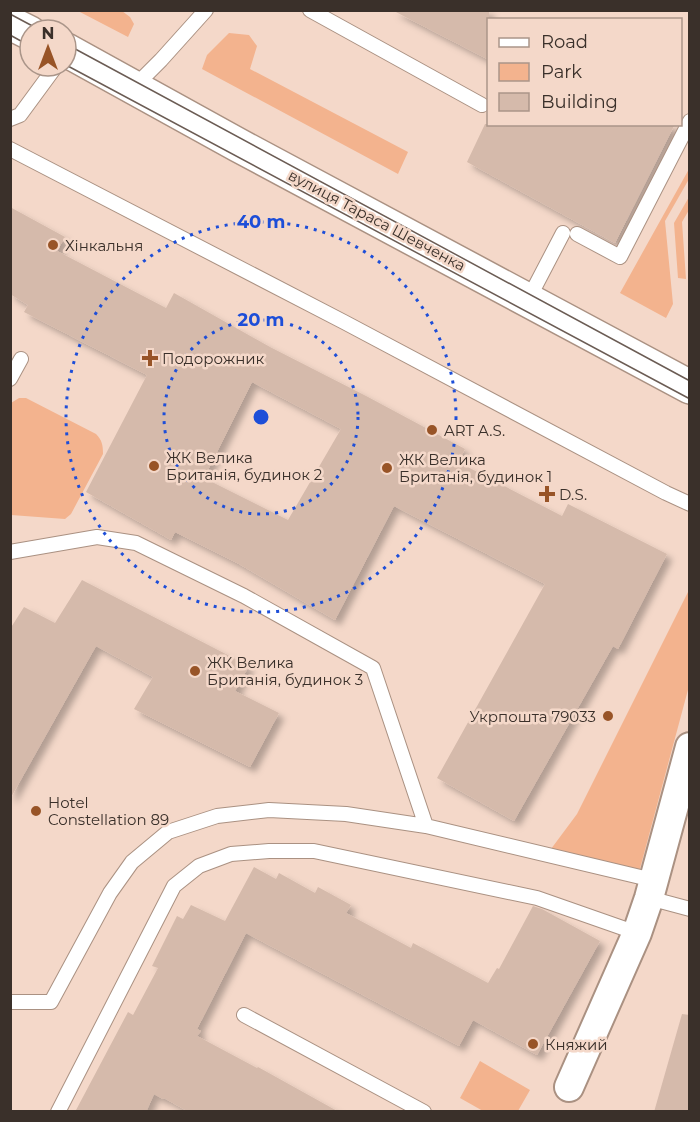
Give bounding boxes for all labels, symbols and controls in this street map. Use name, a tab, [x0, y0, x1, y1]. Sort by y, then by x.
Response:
north arrow	[18, 18, 78, 78]
legend	[487, 18, 682, 126]
text: N	[42, 24, 54, 43]
text: Road	[541, 31, 588, 53]
text: Park	[541, 61, 582, 83]
text: Building	[541, 91, 618, 113]
street label: вулиця Тараса Шевченка	[285, 165, 469, 275]
text: 40 m	[237, 211, 285, 233]
place label: Хінкальня	[65, 236, 143, 255]
marker: Хінкальня	[46, 238, 60, 252]
text: 20 m	[238, 309, 284, 331]
place label: Подорожник	[162, 349, 265, 368]
marker: Подорожник	[143, 351, 157, 365]
centre of rings	[251, 407, 271, 427]
place label: ART A.S.	[444, 421, 505, 440]
marker: ART A.S.	[425, 423, 439, 437]
place label: ЖК Велика Британія, будинок 2	[166, 448, 322, 484]
place label: ЖК Велика Британія, будинок 1	[399, 450, 552, 486]
marker: ЖК Велика Британія, будинок 2	[147, 459, 161, 473]
marker: ЖК Велика Британія, будинок 1	[380, 461, 394, 475]
place label: D.S.	[559, 485, 587, 504]
marker: D.S.	[540, 487, 554, 501]
place label: ЖК Велика Британія, будинок 3	[207, 653, 363, 689]
marker: ЖК Велика Британія, будинок 3	[188, 664, 202, 678]
place label: Укрпошта 79033	[469, 707, 596, 726]
marker: Укрпошта 79033	[601, 709, 615, 723]
place label: Hotel Constellation 89	[48, 793, 169, 829]
marker: Hotel Constellation 89	[29, 804, 43, 818]
place label: Княжий	[545, 1035, 608, 1054]
marker: Княжий	[526, 1037, 540, 1051]

